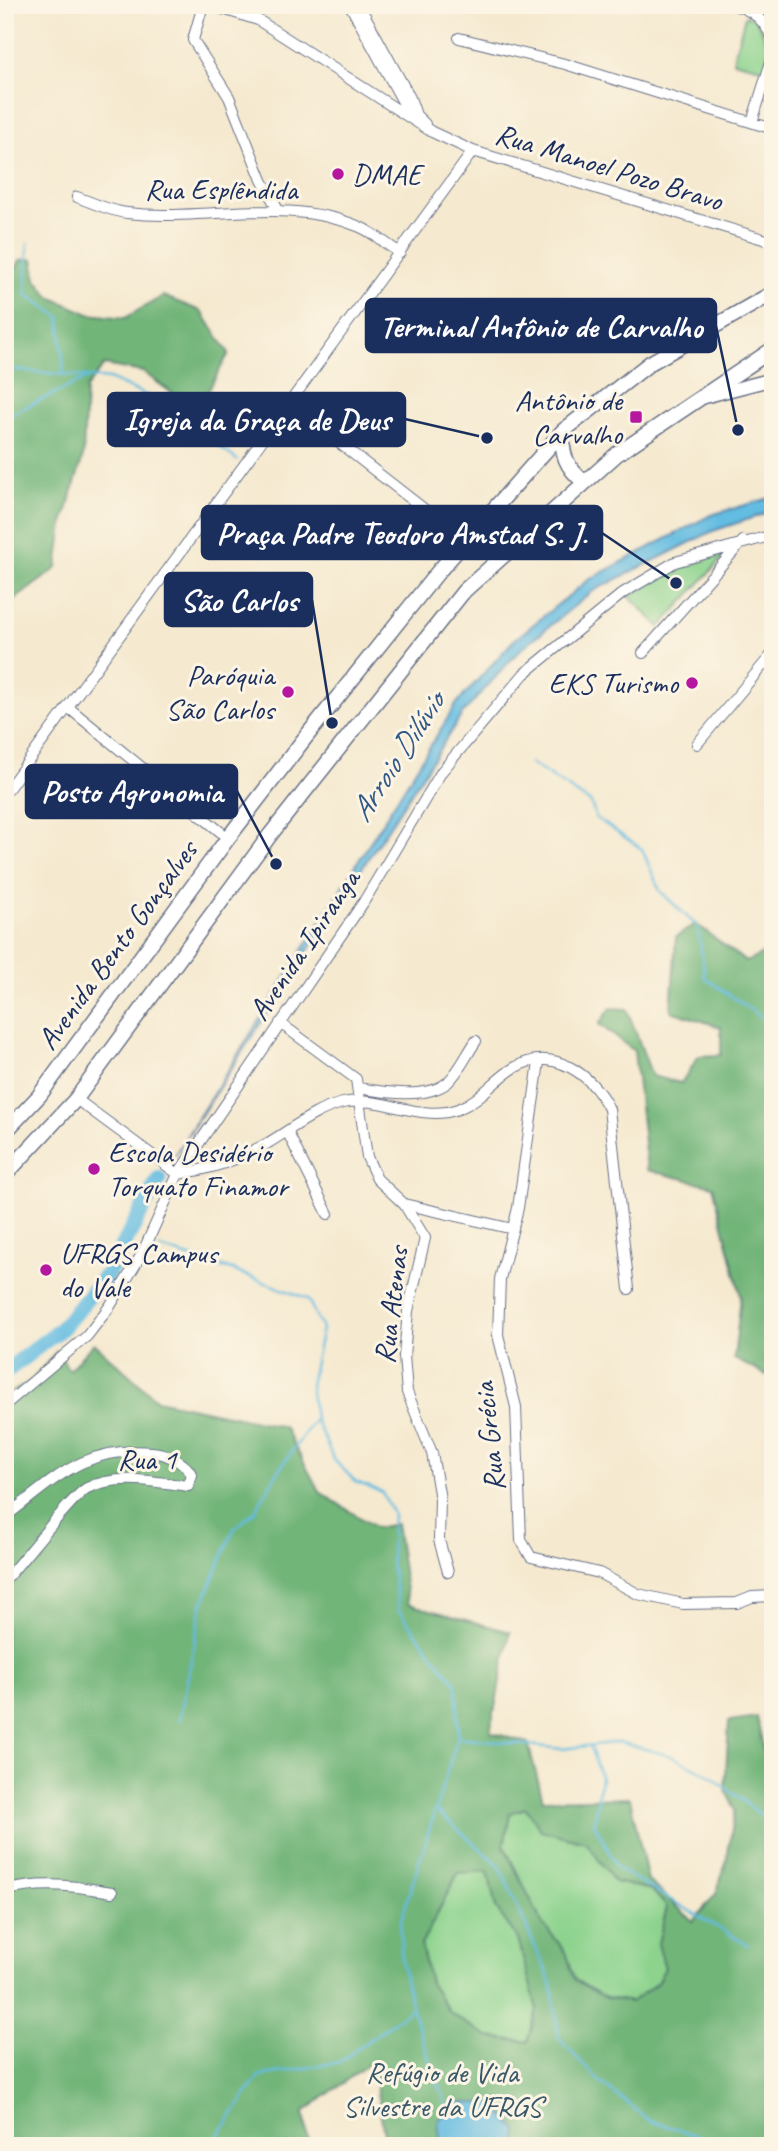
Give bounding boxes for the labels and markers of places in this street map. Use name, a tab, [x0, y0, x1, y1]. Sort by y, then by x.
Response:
place label: DMAE	[352, 155, 425, 193]
marker: DMAE	[330, 166, 346, 182]
callout: Terminal Antônio de Carvalho	[366, 299, 716, 352]
place label: Antônio de Carvalho	[515, 381, 624, 453]
callout: Igreja da Graça de Deus	[108, 393, 405, 446]
marker: Antônio de Carvalho	[628, 409, 644, 425]
callout: Praça Padre Teodoro Amstad S. J.	[202, 506, 602, 559]
callout: São Carlos	[165, 573, 312, 626]
place label: Paróquia São Carlos	[166, 656, 277, 728]
place label: EKS Turismo	[549, 664, 679, 702]
marker: EKS Turismo	[684, 675, 700, 691]
marker: Paróquia São Carlos	[280, 684, 296, 700]
callout: Posto Agronomia	[26, 765, 237, 818]
place label: Escola Desidério Torquato Finamor	[108, 1133, 290, 1205]
marker: Escola Desidério Torquato Finamor	[86, 1161, 102, 1177]
place label: UFRGS Campus do Vale	[60, 1234, 220, 1306]
marker: UFRGS Campus do Vale	[38, 1262, 54, 1278]

